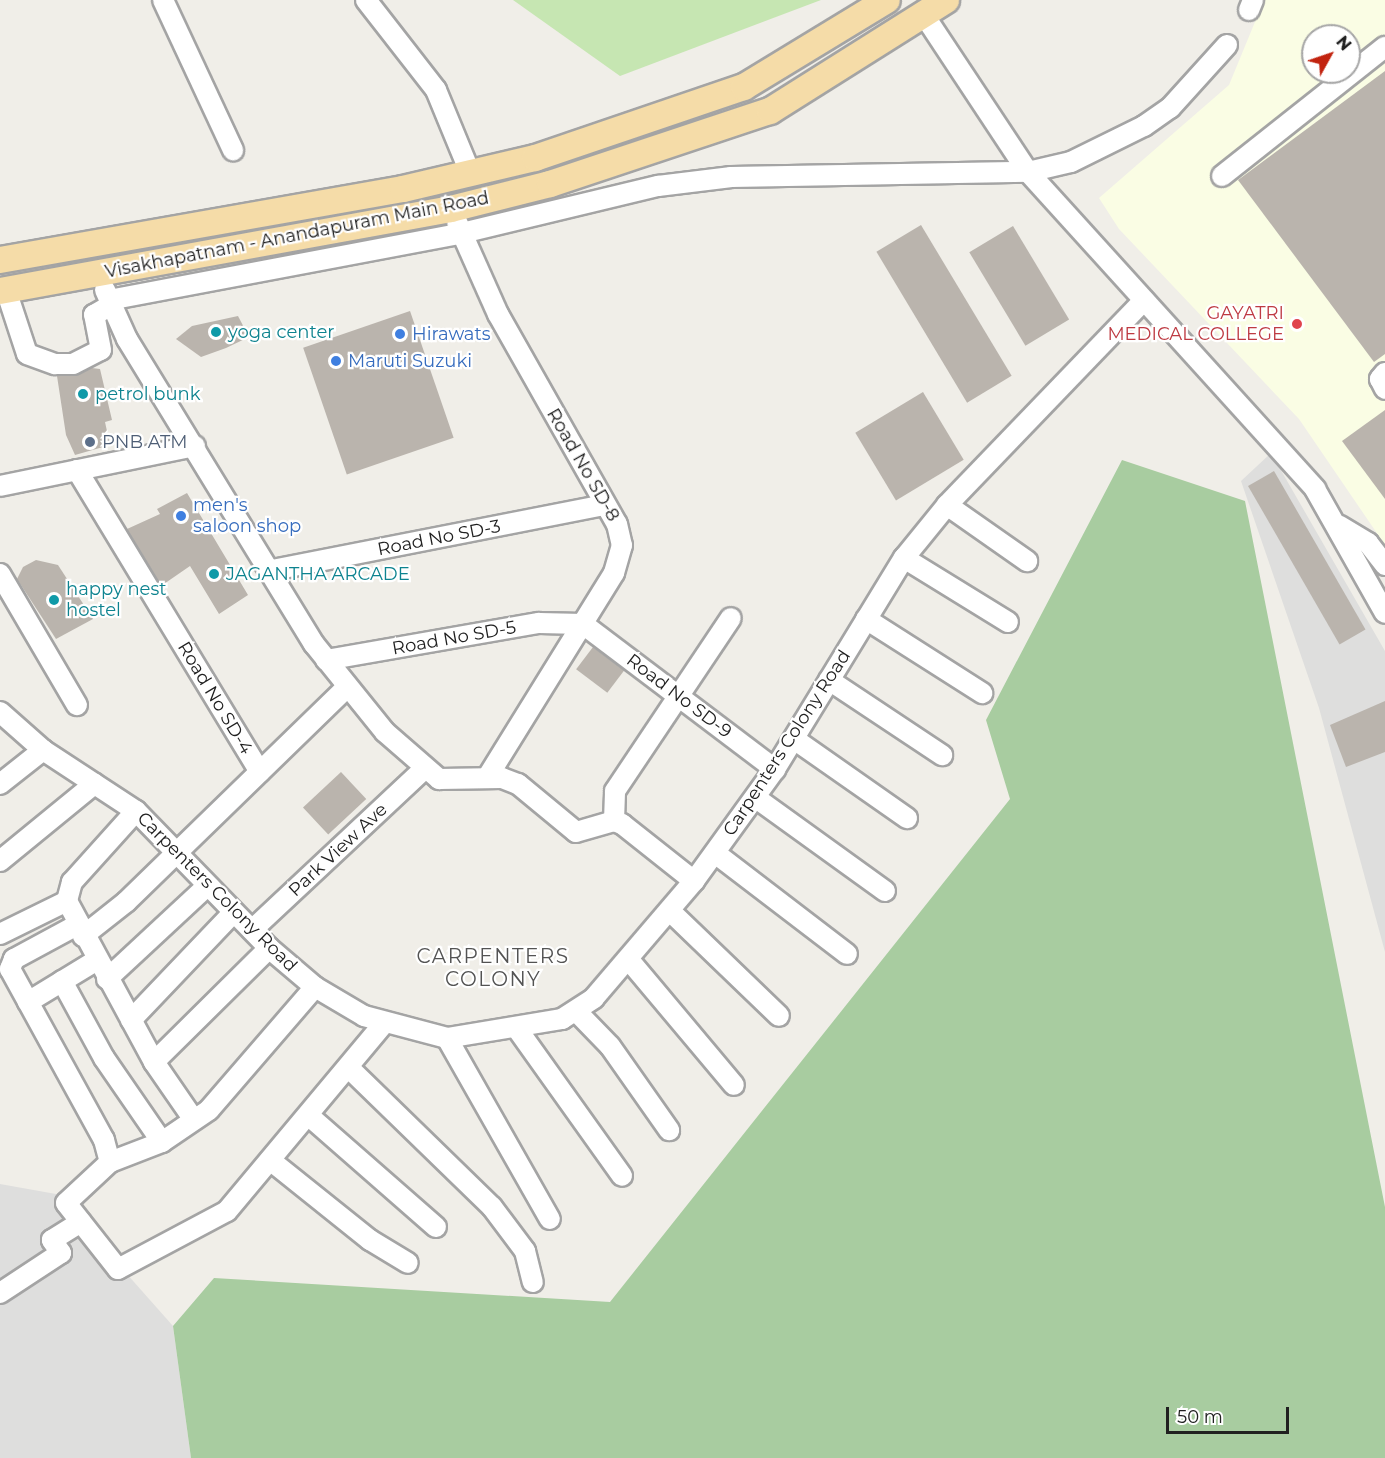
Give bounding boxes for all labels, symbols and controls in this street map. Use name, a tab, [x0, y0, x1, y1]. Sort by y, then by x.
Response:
north arrow	[1301, 24, 1361, 84]
text: N	[1332, 32, 1355, 54]
street label: Visakhapatnam - Anandapuram Main Road	[103, 187, 491, 283]
place label: GAYATRI MEDICAL COLLEGE	[1107, 303, 1284, 346]
marker: GAYATRI MEDICAL COLLEGE	[1288, 315, 1306, 333]
place label: yoga center	[228, 321, 335, 343]
place label: Hirawats	[412, 323, 491, 345]
marker: yoga center	[209, 325, 223, 339]
marker: Hirawats	[393, 327, 407, 341]
place label: Maruti Suzuki	[348, 350, 472, 372]
marker: Maruti Suzuki	[329, 354, 343, 368]
place label: petrol bunk	[95, 383, 200, 405]
marker: petrol bunk	[76, 387, 90, 401]
street label: Road No SD-8	[542, 405, 624, 525]
place label: PNB ATM	[102, 431, 187, 453]
marker: PNB ATM	[83, 435, 97, 449]
place label: men's saloon shop	[193, 495, 301, 538]
marker: men's saloon shop	[174, 509, 188, 523]
street label: Road No SD-3	[376, 515, 502, 561]
place label: JAGANTHA ARCADE	[226, 563, 410, 585]
marker: JAGANTHA ARCADE	[207, 567, 221, 581]
place label: happy nest hostel	[66, 579, 167, 622]
marker: happy nest hostel	[47, 593, 61, 607]
street label: Road No SD-5	[390, 616, 518, 660]
street label: Road No SD-4	[173, 638, 257, 758]
street label: Carpenters Colony Road	[719, 646, 855, 840]
street label: Road No SD-9	[622, 649, 736, 743]
street label: Park View Ave	[284, 799, 392, 901]
street label: Carpenters Colony Road	[133, 808, 301, 976]
district label: CARPENTERS COLONY	[416, 945, 570, 992]
scale bar	[1169, 1395, 1292, 1433]
text: 50 m	[1177, 1406, 1223, 1428]

